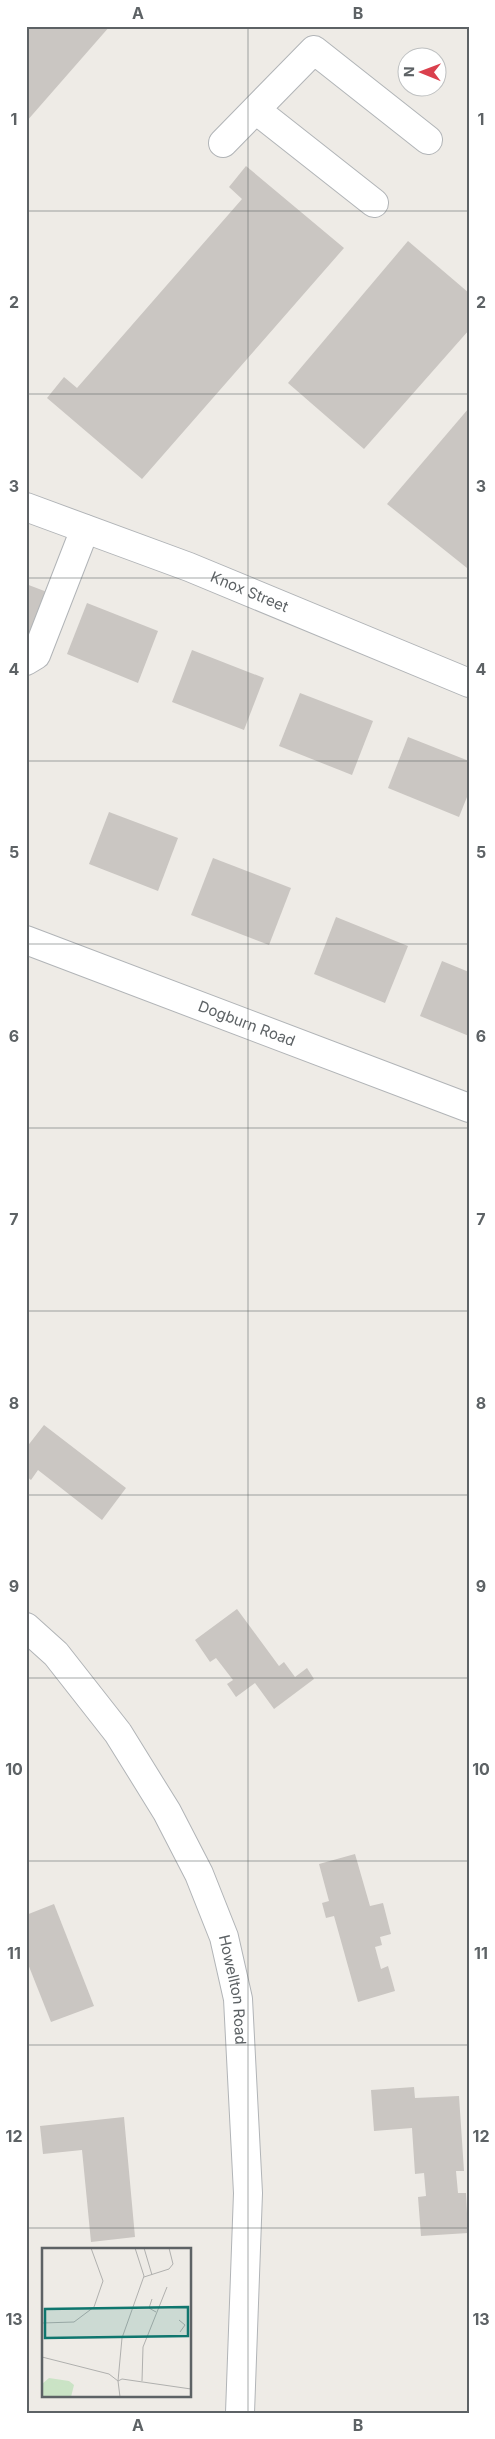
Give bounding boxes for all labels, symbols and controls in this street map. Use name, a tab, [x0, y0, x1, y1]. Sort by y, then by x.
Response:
text: A	[132, 3, 144, 23]
text: B	[353, 3, 363, 23]
north arrow	[398, 48, 448, 98]
text: N	[400, 66, 417, 77]
text: 1	[11, 109, 17, 129]
text: 1	[478, 109, 484, 129]
text: 2	[9, 292, 19, 312]
text: 2	[476, 292, 486, 312]
text: 3	[9, 476, 19, 496]
text: 3	[476, 476, 486, 496]
street label: Knox Street	[208, 567, 291, 616]
text: 4	[9, 659, 20, 679]
text: 4	[476, 659, 487, 679]
text: 5	[9, 842, 19, 862]
text: 5	[476, 842, 486, 862]
street label: Dogburn Road	[196, 996, 298, 1050]
text: 6	[9, 1026, 19, 1046]
text: 6	[476, 1026, 486, 1046]
text: 7	[9, 1209, 19, 1229]
text: 7	[476, 1209, 486, 1229]
text: 8	[9, 1393, 19, 1413]
text: 8	[476, 1393, 486, 1413]
text: 9	[9, 1576, 19, 1596]
text: 9	[476, 1576, 486, 1596]
text: 10	[5, 1759, 23, 1779]
text: 10	[472, 1759, 490, 1779]
street label: Howellton Road	[215, 1933, 250, 2045]
text: 11	[7, 1943, 21, 1963]
text: 11	[474, 1943, 488, 1963]
text: 12	[6, 2126, 22, 2146]
text: 12	[473, 2126, 489, 2146]
inset map	[42, 2248, 191, 2396]
text: 13	[5, 2309, 23, 2329]
text: 13	[472, 2309, 490, 2329]
text: A	[132, 2415, 144, 2435]
text: B	[353, 2415, 363, 2435]

